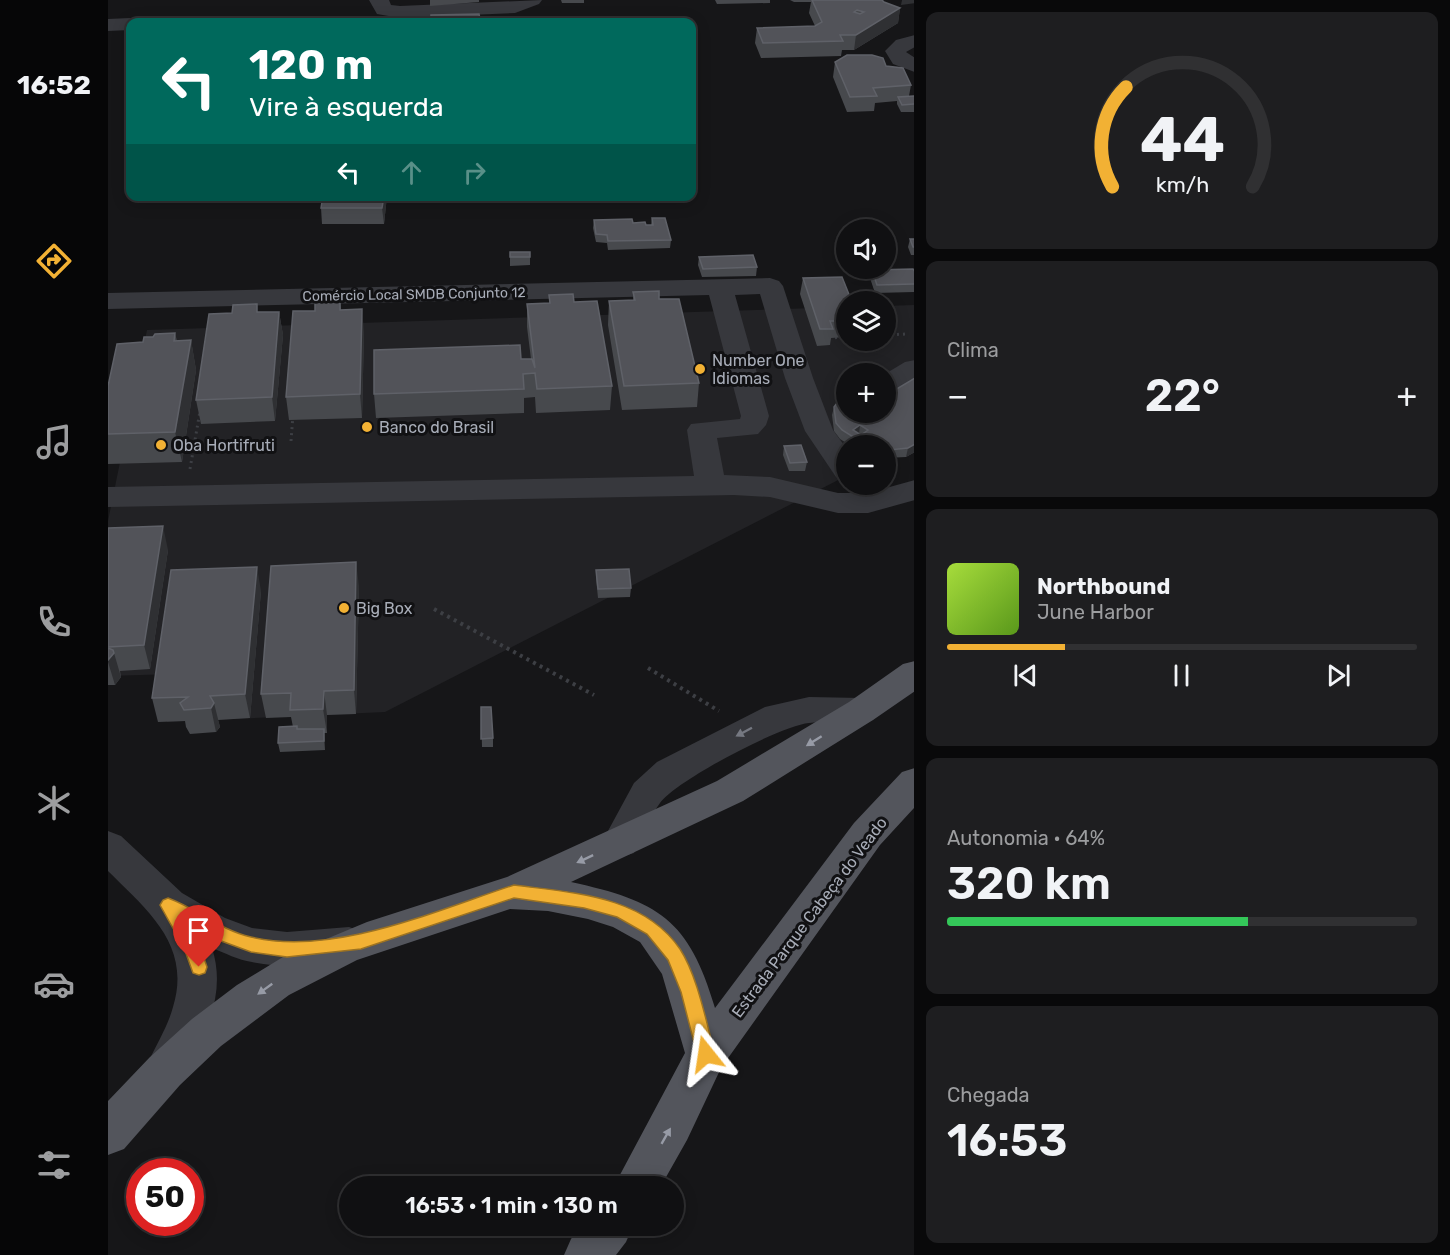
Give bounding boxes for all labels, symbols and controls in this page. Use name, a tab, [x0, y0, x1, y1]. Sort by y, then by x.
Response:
text: 120 m	[249, 40, 373, 90]
icon: left	[150, 42, 228, 120]
text: 16:52	[17, 69, 91, 101]
text: Vire à esquerda	[249, 91, 444, 123]
text: 44	[1139, 103, 1225, 177]
icon: left	[332, 156, 365, 189]
icon: ahead	[395, 156, 428, 189]
icon: right	[458, 156, 491, 189]
text: km/h	[1155, 173, 1209, 198]
map controls	[836, 219, 896, 495]
button: sound	[836, 219, 896, 279]
icon: directions	[33, 240, 75, 282]
street label: Comércio Local SMDB Conjunto 12	[302, 284, 526, 305]
button: layers	[836, 291, 896, 351]
text: Clima	[947, 338, 999, 362]
place label: Number One Idiomas	[712, 351, 805, 388]
marker: Number One Idiomas	[693, 362, 707, 376]
button: +	[836, 363, 896, 423]
text: 22°	[1145, 369, 1220, 422]
text: −	[947, 376, 968, 415]
text: +	[1396, 376, 1417, 415]
place label: Banco do Brasil	[379, 418, 494, 437]
marker: Banco do Brasil	[360, 420, 374, 434]
icon: music	[33, 421, 75, 463]
button: −	[836, 435, 896, 495]
place label: Oba Hortifruti	[173, 436, 275, 455]
marker: Oba Hortifruti	[154, 438, 168, 452]
text: Northbound	[1037, 573, 1170, 600]
place label: Big Box	[356, 599, 413, 618]
text: June Harbor	[1037, 600, 1154, 624]
icon: phone	[33, 601, 75, 643]
marker: Big Box	[337, 601, 351, 615]
icon: previous	[1009, 659, 1042, 692]
icon: pause	[1165, 659, 1198, 692]
icon: next	[1322, 659, 1355, 692]
one-way arrow	[735, 727, 752, 737]
one-way arrow	[806, 735, 822, 746]
icon: climate	[33, 782, 75, 824]
street label: Estrada Parque Cabeça do Veado	[728, 813, 891, 1021]
text: Autonomia · 64%	[947, 826, 1105, 850]
one-way arrow	[575, 854, 593, 864]
text: 320 km	[947, 857, 1111, 910]
pin	[173, 905, 224, 967]
icon: arrive	[182, 914, 215, 947]
icon: car	[33, 963, 75, 1005]
one-way arrow	[258, 983, 274, 995]
position arrow	[674, 1022, 738, 1086]
text: Chegada	[947, 1083, 1030, 1107]
text: 16:53	[947, 1114, 1067, 1167]
one-way arrow	[661, 1128, 672, 1144]
icon: filters	[33, 1144, 75, 1186]
speed limit sign: 50	[126, 1158, 204, 1236]
text: 16:53 · 1 min · 130 m	[405, 1192, 618, 1219]

